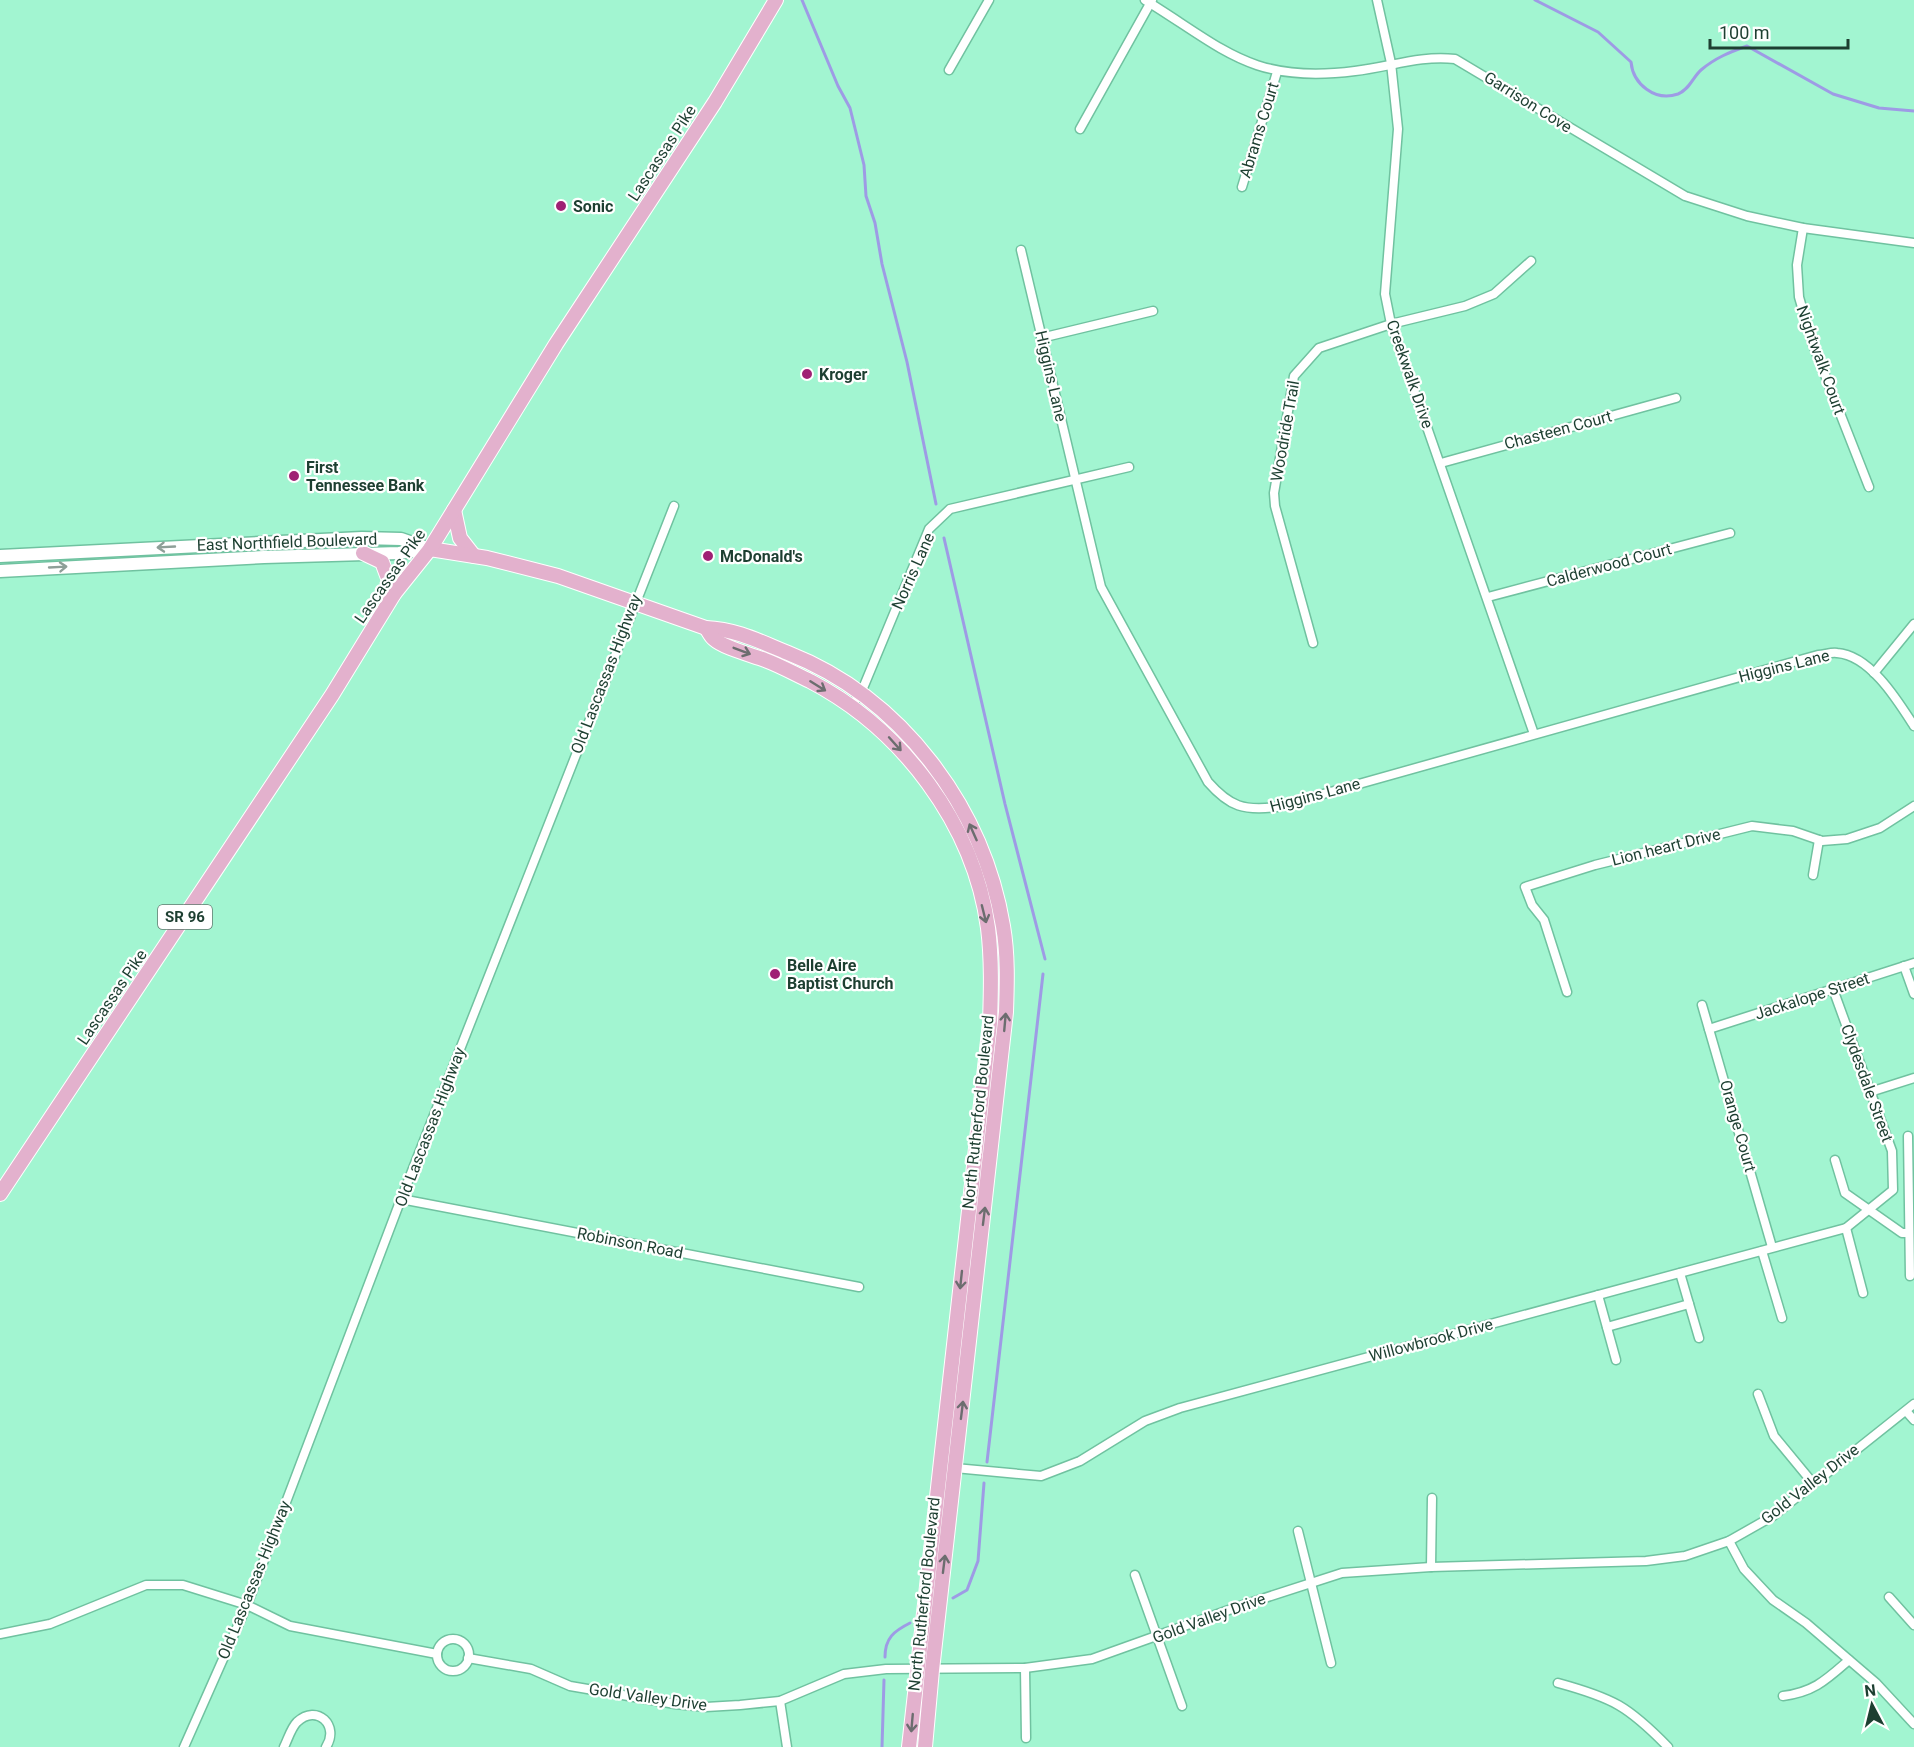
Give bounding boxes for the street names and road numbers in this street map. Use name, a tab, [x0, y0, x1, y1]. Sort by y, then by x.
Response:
street label: Garrison Cove	[1481, 67, 1575, 137]
street label: Abrams Court	[1235, 80, 1283, 180]
street label: Lascassas Pike	[624, 101, 700, 205]
street label: Nightwalk Court	[1793, 303, 1849, 417]
street label: Creekwalk Drive	[1383, 317, 1437, 431]
street label: Higgins Lane	[1031, 329, 1071, 423]
street label: Woodride Trail	[1267, 379, 1303, 483]
street label: Chasteen Court	[1502, 407, 1614, 453]
street label: Lascassas Pike	[351, 525, 429, 627]
street label: East Northfield Boulevard	[196, 529, 378, 555]
street label: Norris Lane	[888, 530, 938, 612]
street label: Calderwood Court	[1544, 539, 1674, 591]
street label: Old Lascassas Highway	[567, 591, 645, 756]
street label: Higgins Lane	[1737, 646, 1831, 686]
street label: Higgins Lane	[1268, 774, 1362, 816]
street label: Lion heart Drive	[1610, 824, 1722, 870]
road number: SR 96	[158, 905, 212, 929]
street label: Lascassas Pike	[73, 946, 151, 1048]
street label: Jackalope Street	[1752, 969, 1872, 1023]
street label: North Rutherford Boulevard	[958, 1014, 998, 1210]
street label: Clydesdale Street	[1837, 1022, 1897, 1144]
street label: Old Lascassas Highway	[391, 1044, 469, 1209]
street label: Orange Court	[1716, 1078, 1760, 1174]
street label: Robinson Road	[575, 1223, 685, 1263]
street label: Willowbrook Drive	[1367, 1314, 1495, 1366]
street label: Gold Valley Drive	[1757, 1440, 1863, 1528]
street label: North Rutherford Boulevard	[904, 1496, 944, 1692]
street label: Old Lascassas Highway	[213, 1498, 295, 1662]
street label: Gold Valley Drive	[1150, 1589, 1268, 1647]
street label: Gold Valley Drive	[588, 1679, 708, 1715]

